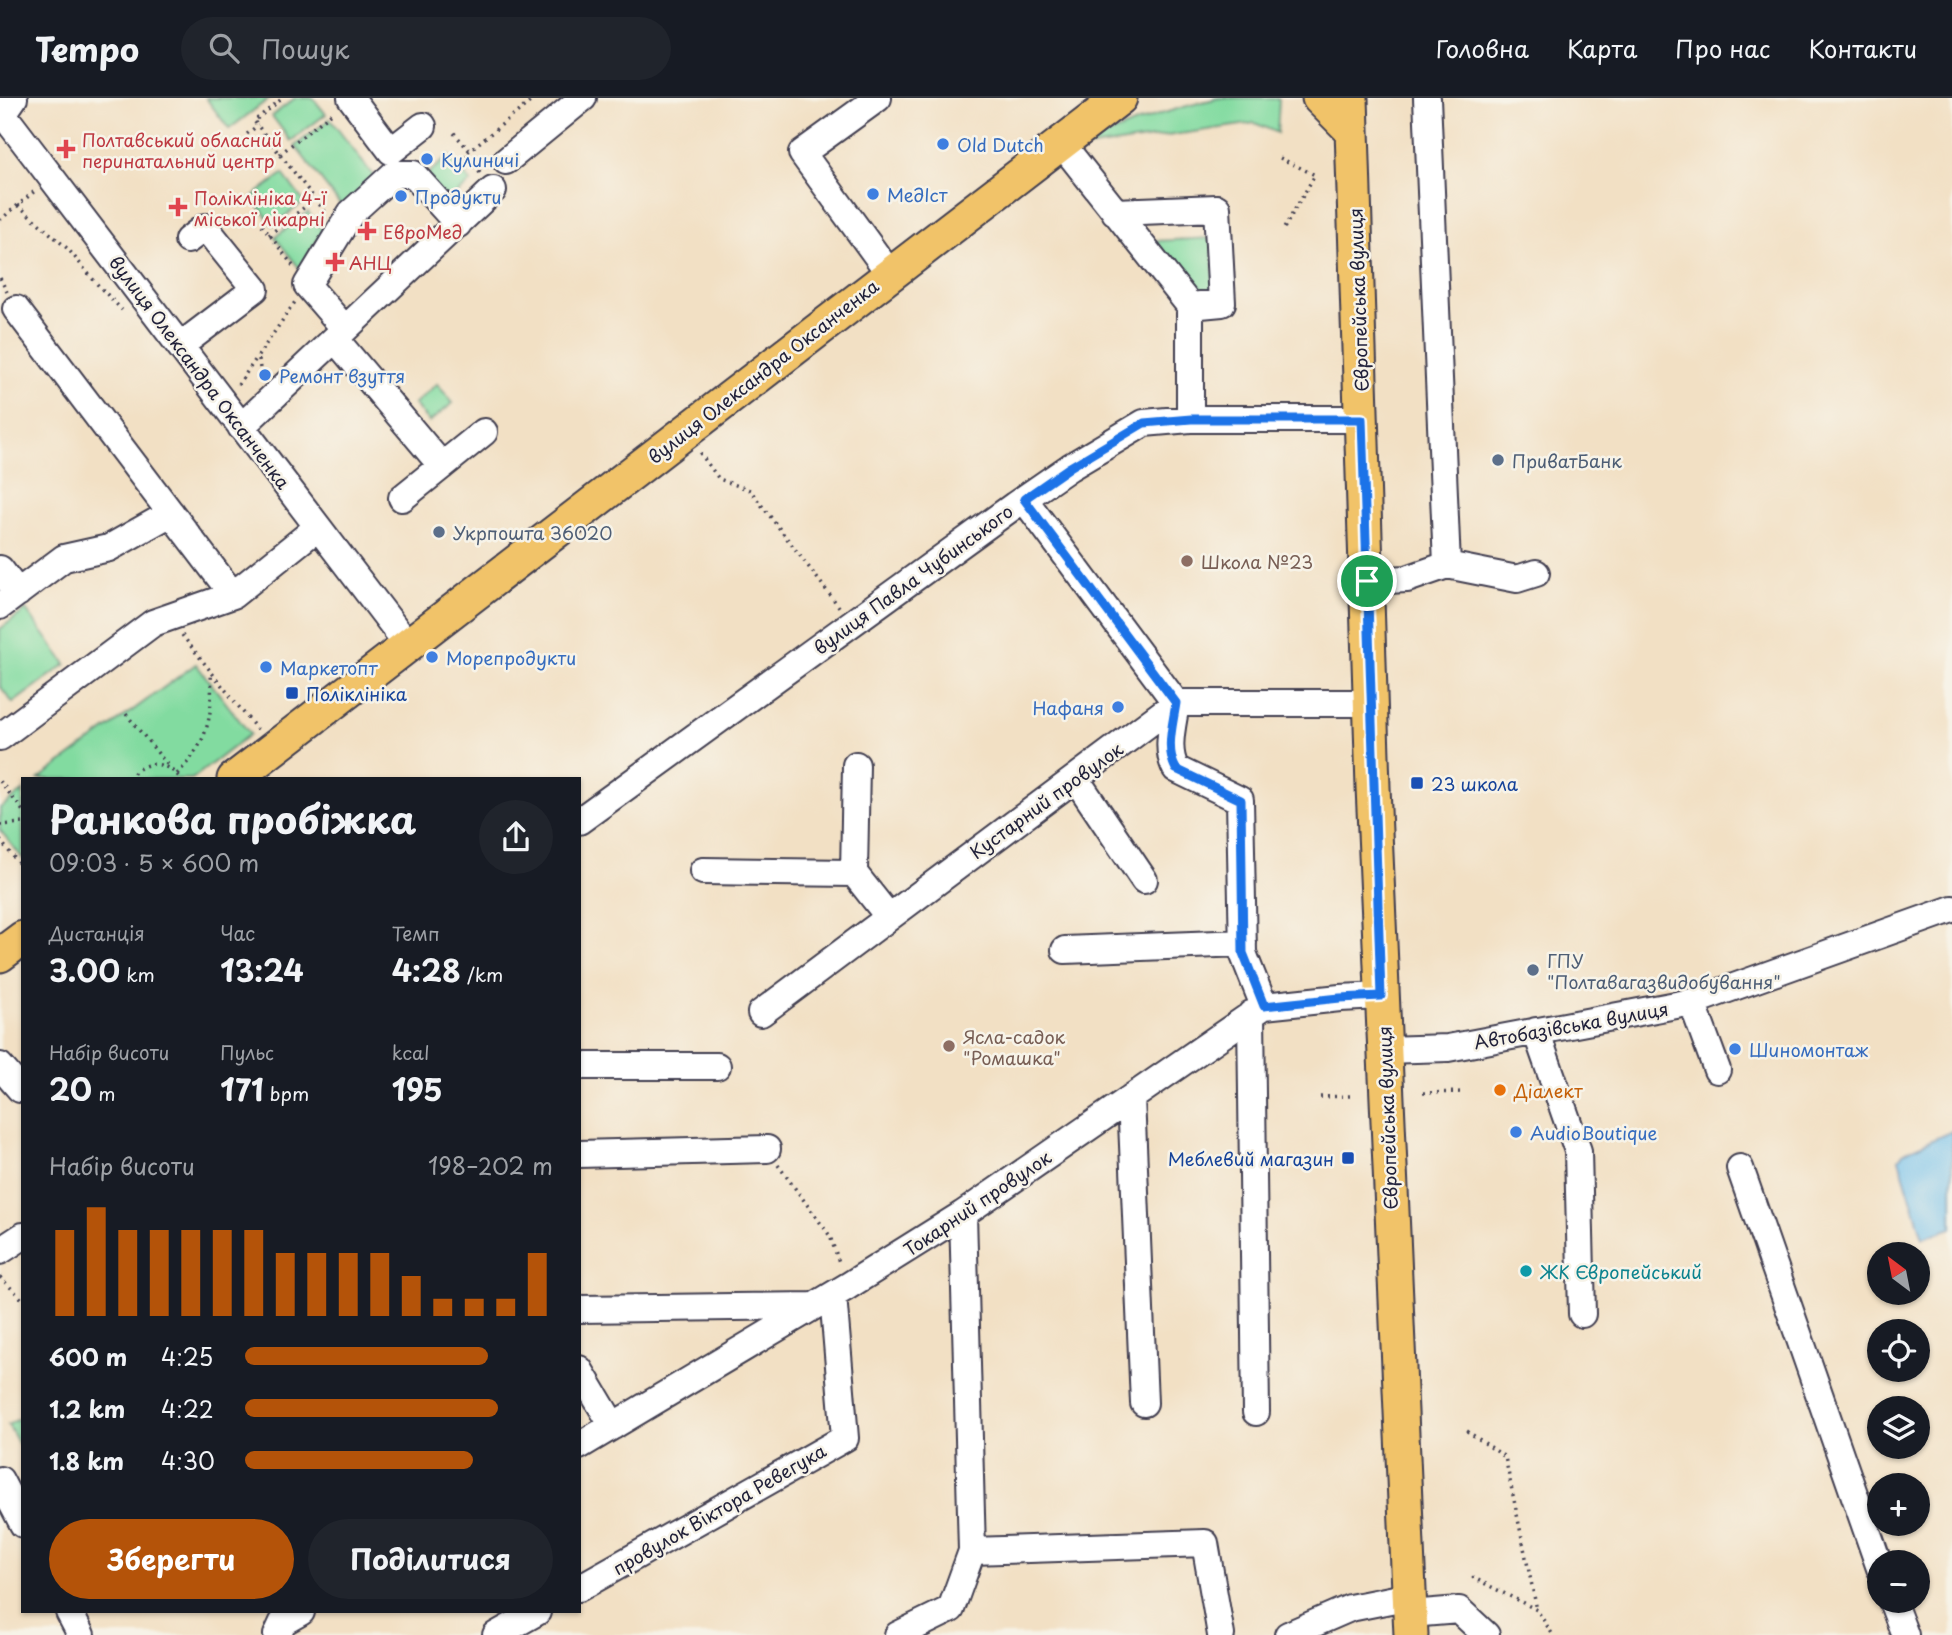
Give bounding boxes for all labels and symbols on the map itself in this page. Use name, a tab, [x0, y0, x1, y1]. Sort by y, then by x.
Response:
place label: Полтавський обласний перинатальний центр	[82, 126, 282, 174]
place label: Old Dutch	[957, 131, 1044, 158]
marker: Old Dutch	[935, 136, 951, 152]
marker: Полтавський обласний перинатальний центр	[56, 139, 76, 159]
place label: Кулиничі	[441, 146, 519, 173]
marker: Кулиничі	[419, 151, 435, 167]
place label: МедІст	[887, 181, 948, 208]
place label: Продукти	[415, 183, 501, 210]
place label: Поліклініка 4-ї міської лікарні	[194, 184, 328, 232]
marker: МедІст	[865, 186, 881, 202]
marker: Продукти	[393, 188, 409, 204]
marker: Поліклініка 4-ї міської лікарні	[168, 197, 188, 217]
street label: Європейська вулиця	[1341, 208, 1375, 392]
place label: ЕвроМед	[383, 218, 462, 245]
marker: ЕвроМед	[357, 221, 377, 241]
place label: АНЦ	[349, 249, 392, 276]
street label: вулиця Олександра Оксанченка	[103, 250, 297, 495]
marker: АНЦ	[327, 254, 343, 270]
street label: вулиця Олександра Оксанченка	[642, 272, 885, 470]
place label: Ремонт взуття	[279, 362, 405, 389]
marker: Ремонт взуття	[257, 367, 273, 383]
place label: ПриватБанк	[1512, 447, 1622, 474]
marker: ПриватБанк	[1490, 452, 1506, 468]
street label: вулиця Павла Чубинського	[808, 497, 1018, 661]
place label: Укрпошта 36020	[453, 519, 612, 546]
marker: Укрпошта 36020	[431, 524, 447, 540]
place label: Школа №23	[1201, 548, 1313, 575]
pin	[1337, 551, 1397, 611]
marker: Школа №23	[1179, 553, 1195, 569]
place label: Морепродукти	[446, 644, 576, 671]
marker: Морепродукти	[424, 649, 440, 665]
place label: Маркетопт	[280, 654, 378, 681]
marker: Маркетопт	[258, 659, 274, 675]
place label: Поліклініка	[306, 680, 408, 707]
marker: Поліклініка	[284, 685, 300, 701]
place label: Нафаня	[1033, 694, 1104, 721]
marker: Нафаня	[1110, 699, 1126, 715]
street label: Кустарний провулок	[964, 735, 1128, 865]
place label: 23 школа	[1431, 770, 1519, 797]
marker: 23 школа	[1409, 775, 1425, 791]
place label: ГПУ "Полтавагазвидобування"	[1547, 947, 1781, 995]
marker: ГПУ "Полтавагазвидобування"	[1525, 962, 1541, 978]
street label: Автобазівська вулиця	[1472, 995, 1670, 1055]
place label: Ясла-садок "Ромашка"	[963, 1023, 1066, 1071]
street label: Європейська вулиця	[1370, 1026, 1404, 1210]
place label: Шиномонтаж	[1749, 1036, 1869, 1063]
marker: Ясла-садок "Ромашка"	[941, 1038, 957, 1054]
marker: Шиномонтаж	[1727, 1041, 1743, 1057]
place label: Діалект	[1513, 1077, 1583, 1104]
marker: Діалект	[1492, 1082, 1508, 1098]
place label: AudioBoutique	[1530, 1119, 1657, 1146]
marker: AudioBoutique	[1508, 1124, 1524, 1140]
street label: Токарний провулок	[898, 1143, 1057, 1263]
place label: Меблевий магазин	[1168, 1145, 1334, 1172]
marker: Меблевий магазин	[1340, 1150, 1356, 1166]
north arrow	[1867, 1242, 1930, 1306]
place label: ЖК Європейський	[1539, 1258, 1702, 1285]
marker: ЖК Європейський	[1518, 1263, 1534, 1279]
street label: провулок Віктора Ревегука	[607, 1436, 831, 1581]

